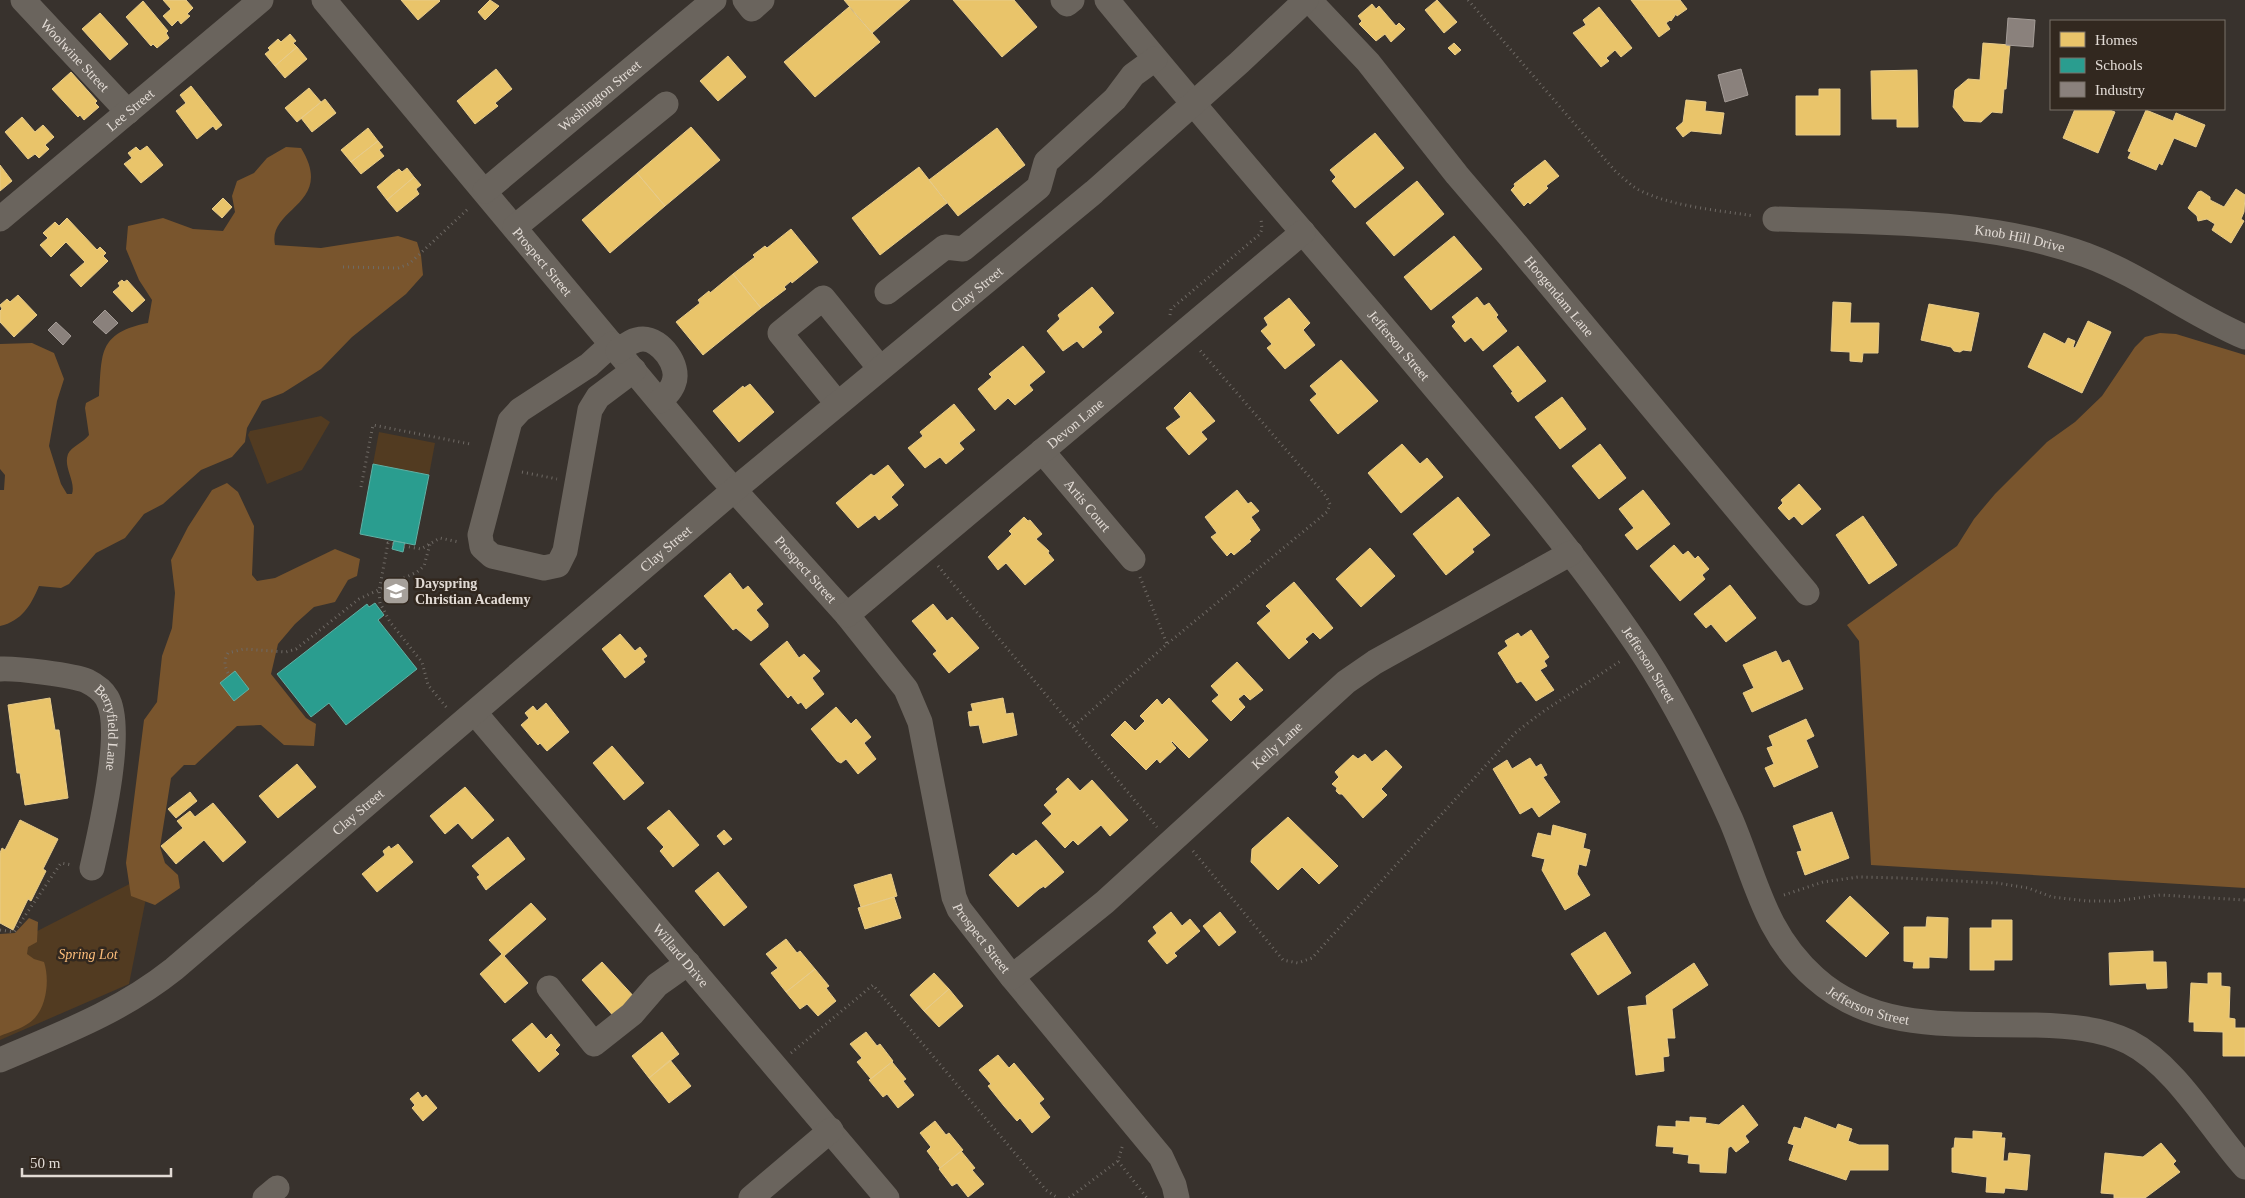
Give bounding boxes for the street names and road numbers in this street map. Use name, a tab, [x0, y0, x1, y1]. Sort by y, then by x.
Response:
street label: Woolwine Street	[38, 16, 112, 95]
street label: Washington Street	[555, 57, 644, 134]
street label: Lee Street	[104, 86, 157, 134]
street label: Knob Hill Drive	[1974, 222, 2067, 255]
street label: Prospect Street	[510, 224, 576, 299]
street label: Hoogendam Lane	[1522, 253, 1597, 339]
street label: Clay Street	[948, 263, 1006, 315]
street label: Jefferson Street	[1365, 307, 1433, 383]
street label: Devon Lane	[1044, 395, 1106, 451]
street label: Artis Court	[1062, 476, 1114, 534]
street label: Clay Street	[637, 522, 694, 575]
street label: Prospect Street	[772, 533, 840, 606]
street label: Jefferson Street	[1619, 623, 1679, 705]
street label: Berryfield Lane	[92, 681, 121, 772]
street label: Kelly Lane	[1249, 719, 1305, 772]
street label: Clay Street	[329, 786, 387, 838]
street label: Prospect Street	[950, 901, 1014, 976]
street label: Willard Drive	[650, 921, 712, 990]
street label: Jefferson Street	[1824, 983, 1910, 1027]

